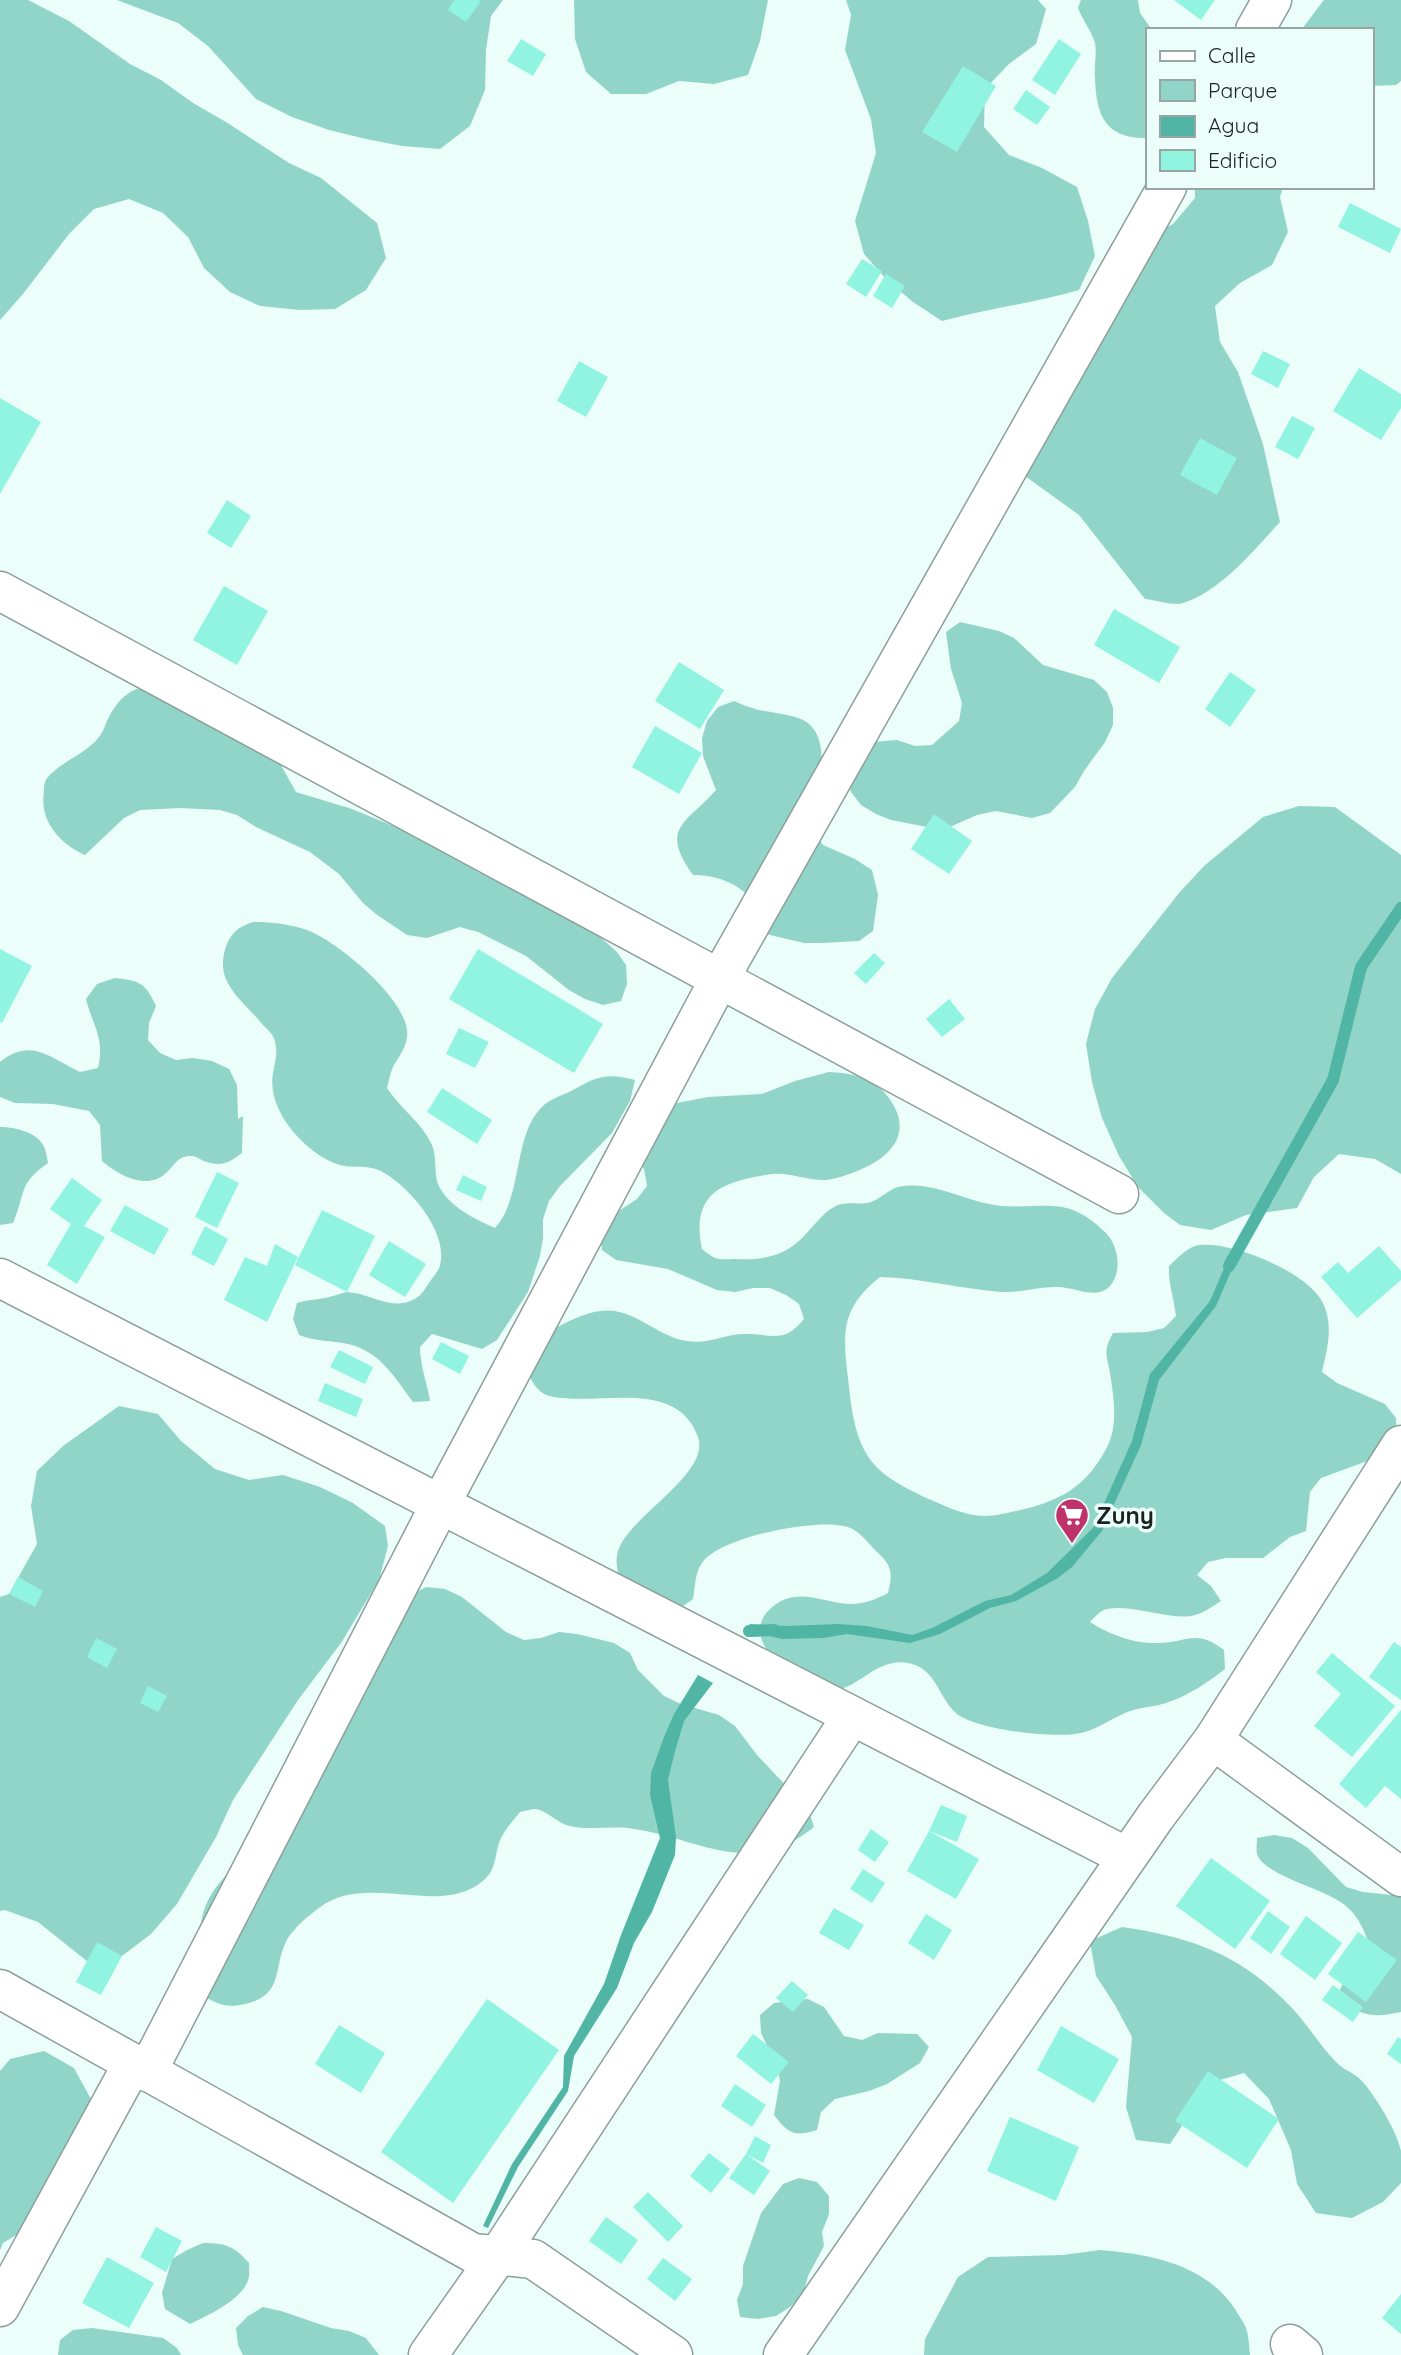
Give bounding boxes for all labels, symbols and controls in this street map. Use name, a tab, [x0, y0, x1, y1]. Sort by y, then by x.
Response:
legend	[1146, 28, 1373, 189]
text: Calle	[1208, 42, 1256, 68]
text: Parque	[1208, 77, 1277, 103]
text: Agua	[1208, 112, 1259, 138]
text: Edificio	[1208, 147, 1277, 173]
supermarket icon: Zuny	[1053, 1496, 1091, 1545]
place label: Zuny	[1096, 1500, 1154, 1530]

